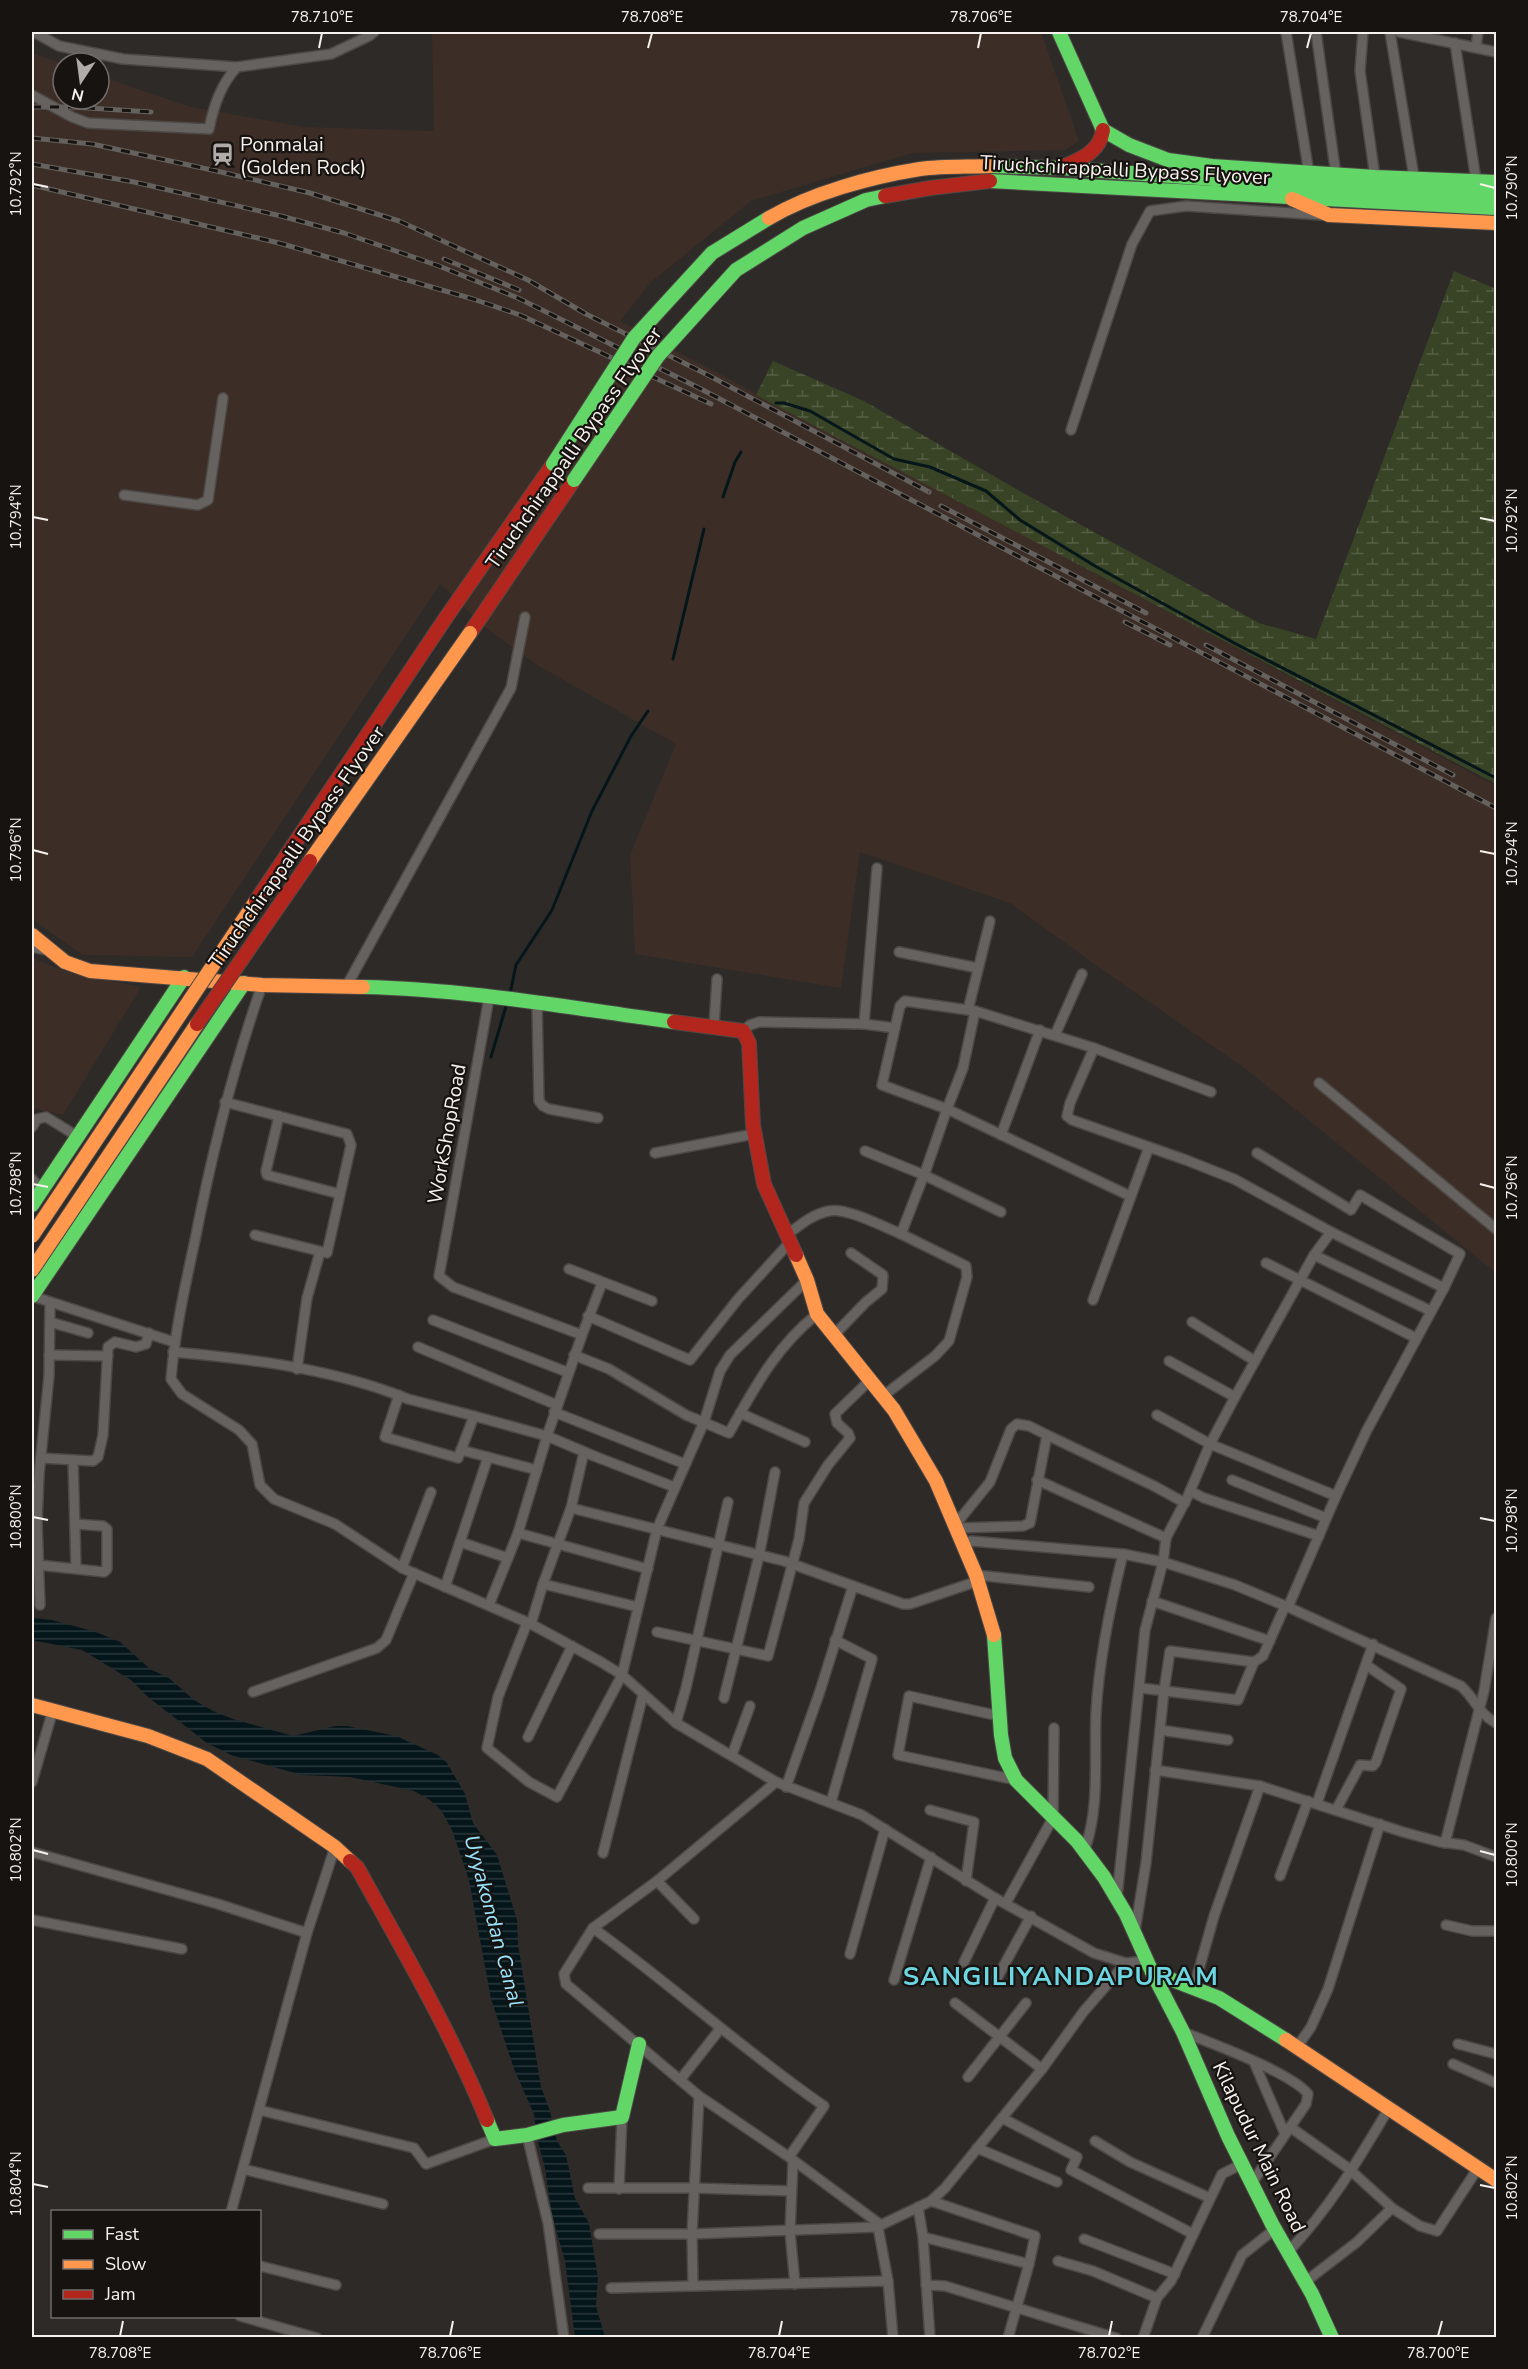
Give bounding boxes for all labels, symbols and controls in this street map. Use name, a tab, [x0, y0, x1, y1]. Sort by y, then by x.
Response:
text: 78.710°E	[291, 7, 353, 27]
text: 78.708°E	[621, 7, 683, 27]
text: 78.706°E	[950, 7, 1012, 27]
text: 78.704°E	[1280, 7, 1342, 27]
north arrow	[51, 51, 111, 111]
text: N	[70, 83, 86, 107]
place label: Ponmalai (Golden Rock)	[240, 131, 366, 181]
station icon: Ponmalai (Golden Rock)	[209, 142, 235, 168]
street label: Tiruchchirappalli Bypass Flyover	[979, 149, 1271, 191]
text: 10.792°N	[6, 151, 26, 217]
text: 10.790°N	[1502, 155, 1522, 221]
street label: Tiruchchirappalli Bypass Flyover	[480, 321, 668, 575]
text: 10.794°N	[6, 484, 26, 550]
text: 10.792°N	[1502, 488, 1522, 554]
street label: Tiruchchirappalli Bypass Flyover	[203, 720, 391, 974]
text: 10.796°N	[6, 817, 26, 883]
text: 10.794°N	[1502, 821, 1522, 887]
street label: WorkShopRoad	[421, 1062, 473, 1206]
text: 10.798°N	[6, 1151, 26, 1217]
text: 10.796°N	[1502, 1155, 1522, 1221]
text: 10.800°N	[6, 1484, 26, 1550]
text: 10.798°N	[1502, 1488, 1522, 1554]
text: 10.802°N	[6, 1817, 26, 1883]
text: 10.800°N	[1502, 1822, 1522, 1888]
water label: Uyyakondan Canal	[458, 1832, 530, 2010]
district label: SANGILIYANDAPURAM	[903, 1959, 1219, 1994]
street label: Kilapudur Main Road	[1206, 2057, 1312, 2237]
text: 10.804°N	[6, 2151, 26, 2217]
text: 10.802°N	[1502, 2155, 1522, 2221]
legend	[51, 2210, 261, 2318]
text: Fast	[105, 2222, 140, 2246]
text: Slow	[105, 2252, 146, 2276]
text: Jam	[104, 2282, 136, 2306]
text: 78.708°E	[89, 2343, 151, 2363]
text: 78.706°E	[419, 2343, 481, 2363]
text: 78.704°E	[748, 2343, 810, 2363]
text: 78.702°E	[1078, 2343, 1140, 2363]
text: 78.700°E	[1407, 2343, 1469, 2363]

